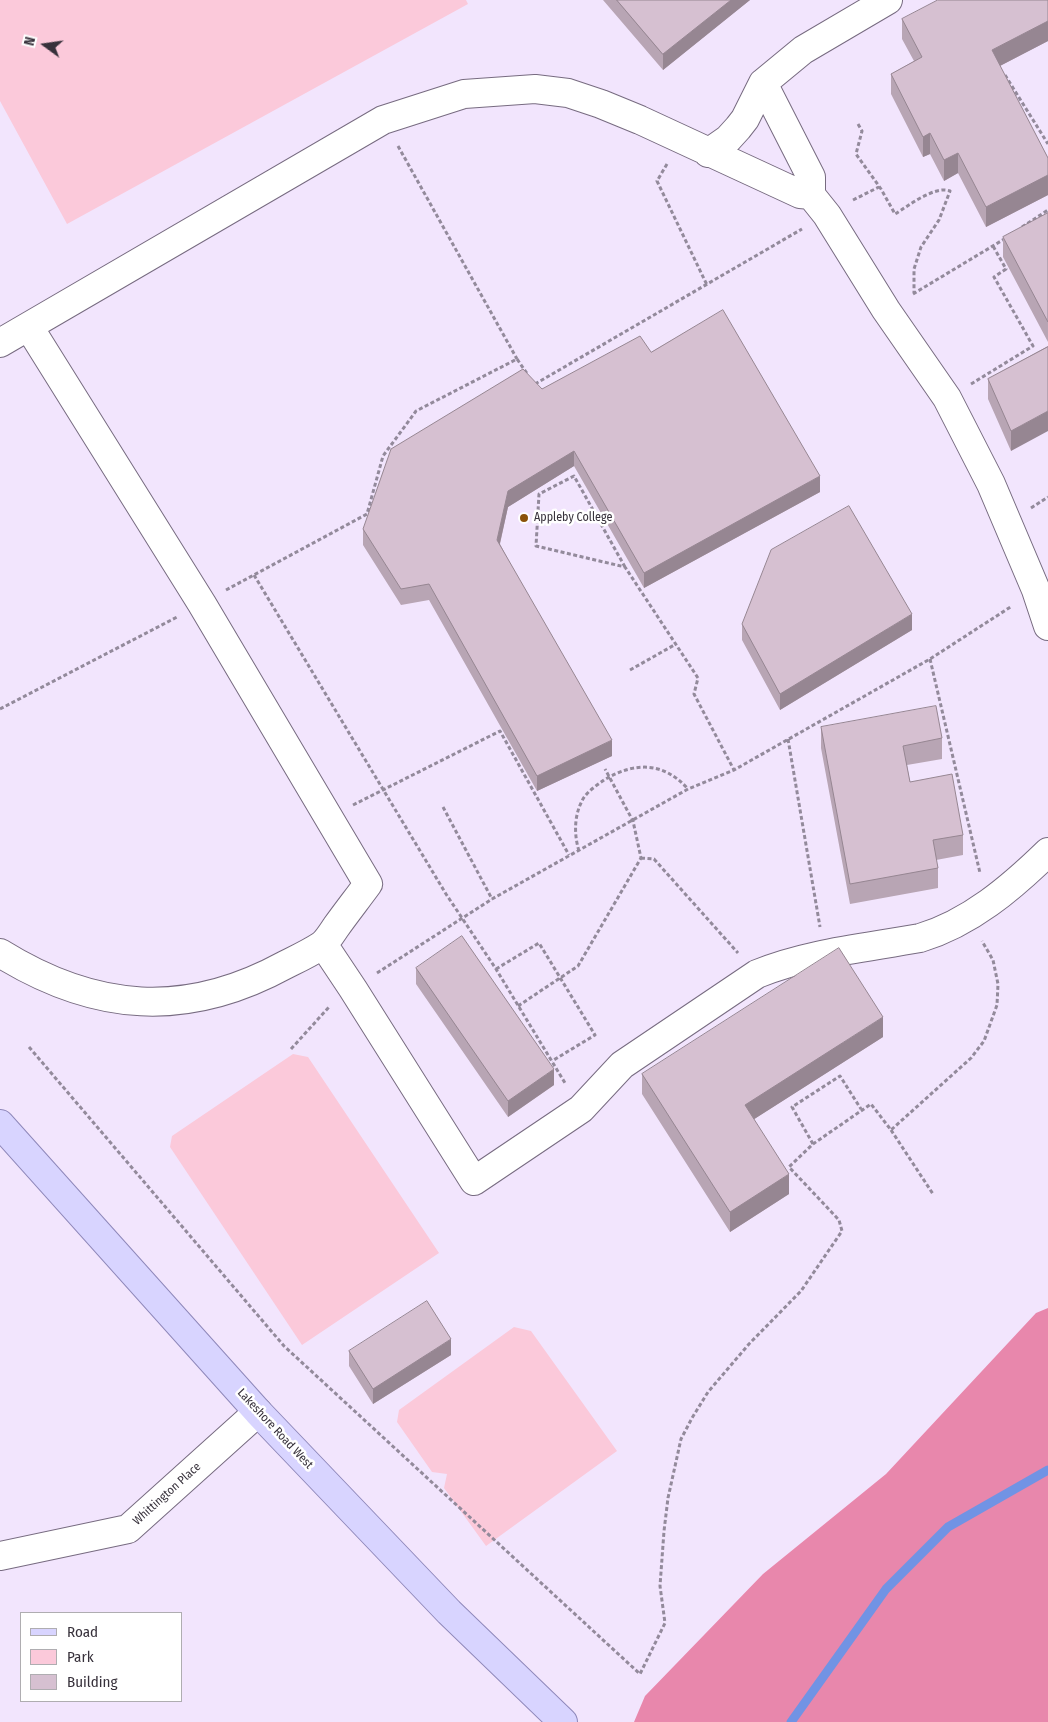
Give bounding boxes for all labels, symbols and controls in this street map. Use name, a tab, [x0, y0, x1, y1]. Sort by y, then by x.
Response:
north arrow	[20, 20, 70, 70]
text: N	[21, 35, 39, 47]
place label: Appleby College	[534, 511, 612, 525]
marker: Appleby College	[518, 512, 530, 524]
street label: Lakeshore Road West	[234, 1386, 316, 1472]
street label: Whittington Place	[130, 1460, 204, 1528]
legend	[20, 1612, 182, 1702]
text: Road	[67, 1623, 98, 1641]
text: Park	[67, 1648, 94, 1666]
text: Building	[67, 1673, 118, 1691]

